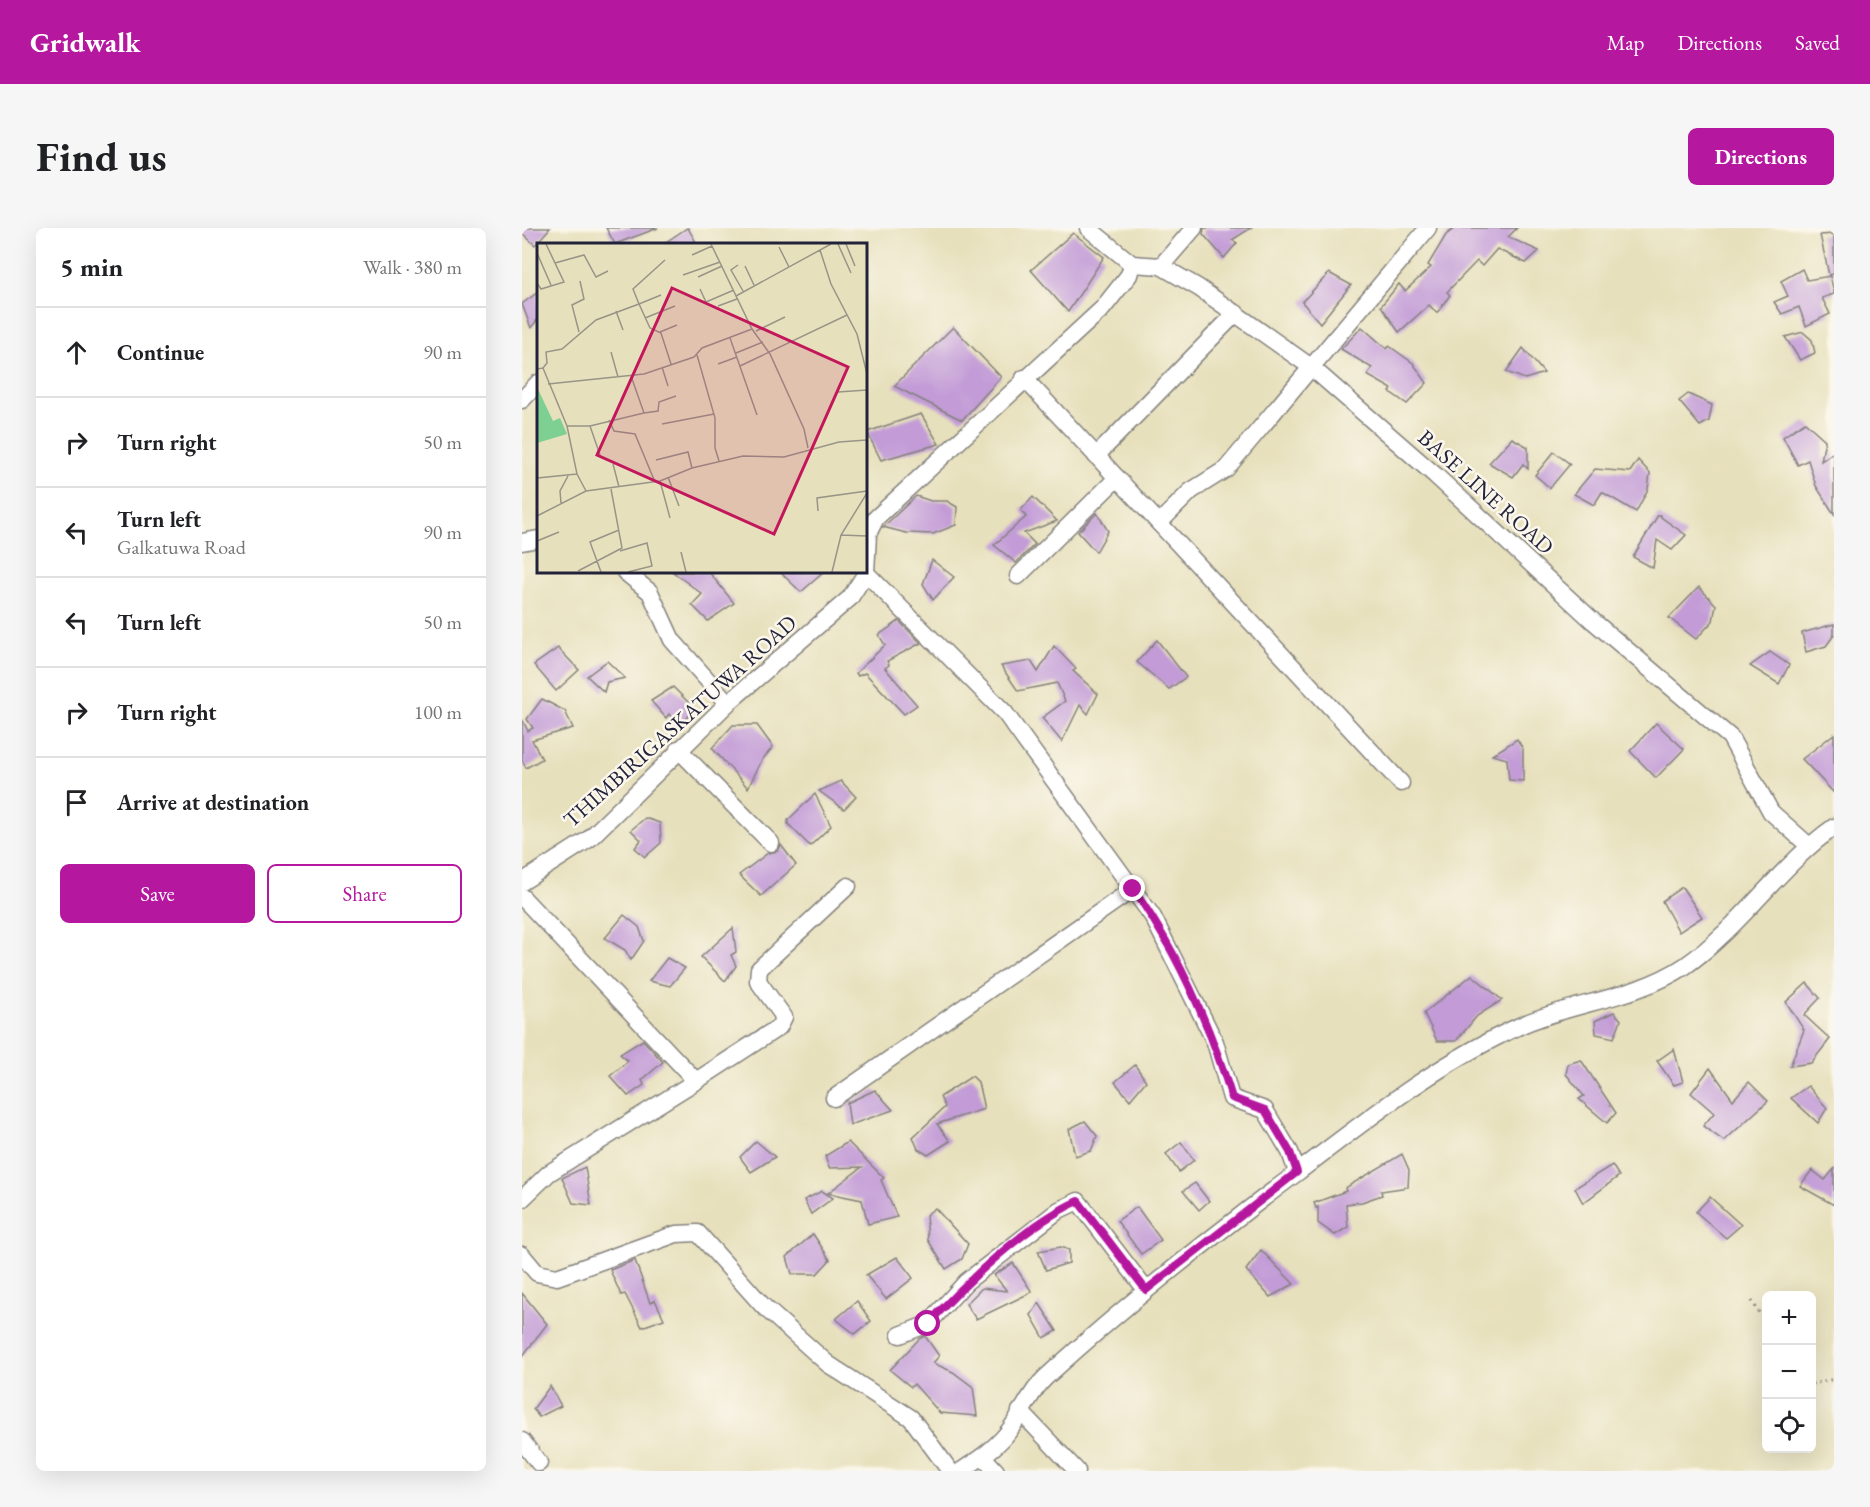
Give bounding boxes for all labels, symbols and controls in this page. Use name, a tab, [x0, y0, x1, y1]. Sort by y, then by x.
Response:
text: Gridwalk	[30, 24, 141, 60]
text: Map	[1607, 29, 1644, 56]
text: Directions	[1677, 29, 1762, 56]
text: Saved	[1795, 29, 1840, 56]
button: Directions	[1688, 128, 1834, 185]
text: Find us	[36, 129, 167, 184]
inset map	[537, 243, 867, 573]
text: 5 min	[60, 250, 123, 284]
text: Walk · 380 m	[363, 254, 462, 280]
icon: ahead	[60, 336, 93, 369]
text: Continue	[117, 338, 204, 367]
text: 90 m	[423, 339, 462, 365]
street label: BASE LINE ROAD	[1412, 423, 1560, 561]
icon: right	[60, 426, 93, 459]
text: Turn right	[117, 428, 216, 457]
text: 50 m	[423, 429, 462, 455]
text: Turn left	[117, 505, 201, 534]
icon: left	[60, 516, 93, 549]
text: 90 m	[423, 519, 462, 545]
text: Galkatuwa Road	[117, 534, 246, 560]
icon: left	[60, 606, 93, 639]
text: Turn left	[117, 608, 201, 637]
street label: THIMBIRIGASKATUWA ROAD	[557, 608, 803, 834]
text: 50 m	[423, 609, 462, 635]
icon: right	[60, 696, 93, 729]
text: Turn right	[117, 698, 216, 727]
text: 100 m	[414, 699, 462, 725]
icon: arrive	[60, 786, 93, 819]
text: Arrive at destination	[117, 788, 309, 817]
button: Save	[60, 864, 255, 923]
button: Share	[267, 864, 462, 923]
route end	[1119, 875, 1145, 901]
map controls	[1762, 1291, 1816, 1453]
button: +	[1762, 1291, 1816, 1345]
route start	[914, 1310, 940, 1336]
button: −	[1762, 1345, 1816, 1399]
button: locate	[1762, 1399, 1816, 1453]

